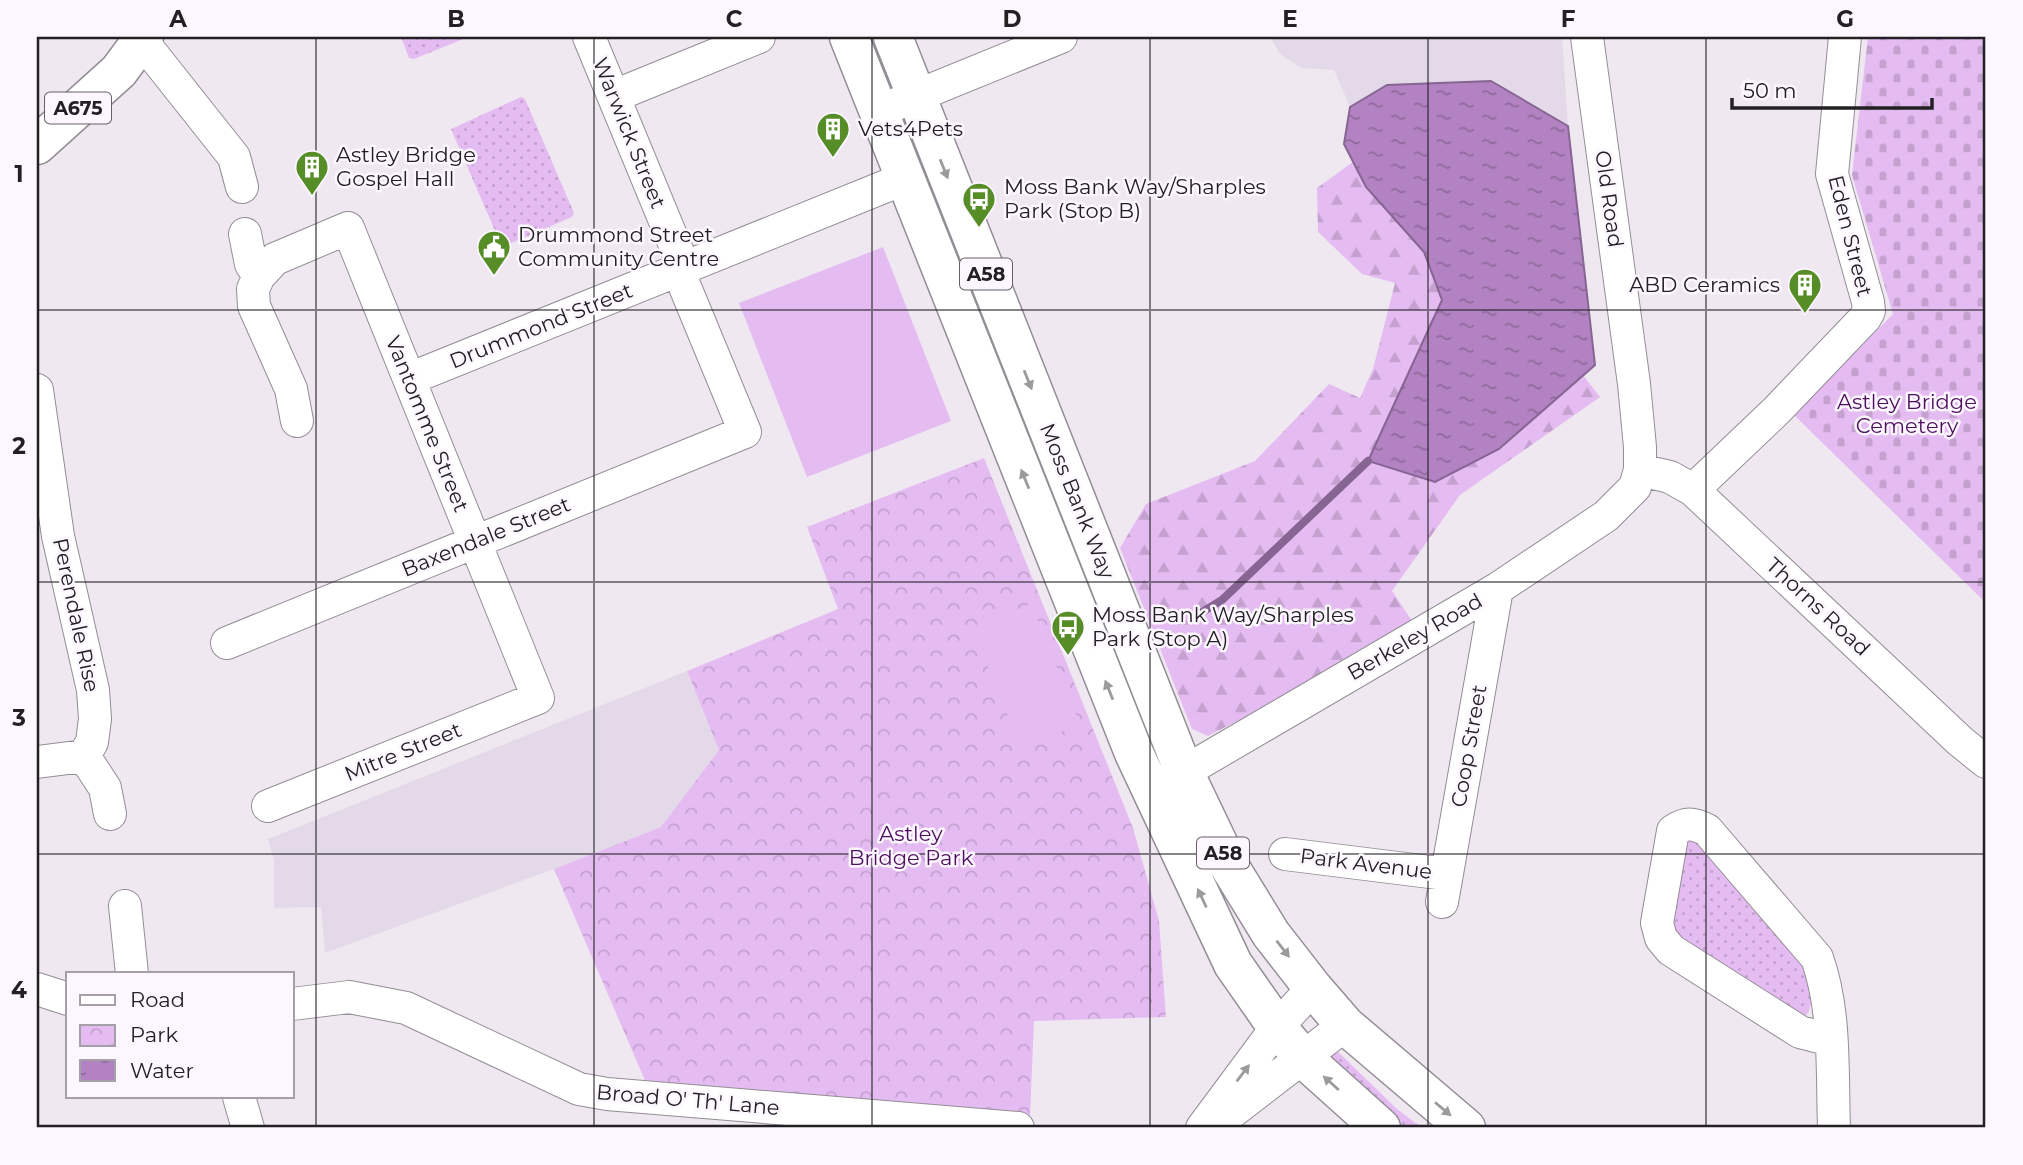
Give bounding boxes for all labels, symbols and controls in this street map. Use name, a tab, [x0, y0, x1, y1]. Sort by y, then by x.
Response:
text: A	[168, 5, 187, 33]
text: B	[447, 5, 465, 33]
text: C	[726, 5, 743, 33]
text: D	[1003, 5, 1022, 33]
text: E	[1282, 5, 1298, 33]
text: F	[1561, 5, 1576, 33]
text: G	[1836, 5, 1854, 33]
street label: Warwick Street	[588, 54, 671, 212]
scale bar	[1732, 66, 1932, 110]
text: 50 m	[1743, 78, 1797, 103]
road number: A675	[45, 92, 111, 124]
building icon: Vets4Pets	[814, 110, 852, 159]
place label: Vets4Pets	[858, 116, 963, 141]
place label: Astley Bridge Gospel Hall	[336, 142, 476, 191]
building icon: Astley Bridge Gospel Hall	[293, 148, 331, 197]
street label: Old Road	[1590, 149, 1629, 249]
one-way arrow	[939, 158, 950, 179]
text: 1	[14, 160, 24, 188]
street label: Eden Street	[1823, 173, 1878, 299]
place label: Moss Bank Way/Sharples Park (Stop B)	[1004, 174, 1266, 223]
bus stop icon: Moss Bank Way/Sharples Park (Stop B)	[960, 180, 998, 229]
place label: Drummond Street Community Centre	[518, 222, 719, 271]
public building icon: Drummond Street Community Centre	[475, 228, 513, 277]
road number: A58	[960, 258, 1012, 290]
building icon: ABD Ceramics	[1786, 266, 1824, 315]
place label: ABD Ceramics	[1629, 272, 1780, 297]
street label: Drummond Street	[446, 277, 636, 374]
street label: Vantomme Street	[381, 332, 474, 515]
one-way arrow	[1023, 370, 1034, 391]
park label: Astley Bridge Cemetery	[1837, 389, 1977, 438]
street label: Moss Bank Way	[1035, 420, 1120, 583]
text: 2	[12, 432, 26, 460]
one-way arrow	[1020, 468, 1031, 489]
street label: Baxendale Street	[398, 491, 574, 582]
street label: Perendale Rise	[48, 536, 105, 694]
street label: Thorns Road	[1761, 552, 1875, 661]
street label: Berkeley Road	[1343, 588, 1487, 685]
place label: Moss Bank Way/Sharples Park (Stop A)	[1092, 602, 1354, 651]
bus stop icon: Moss Bank Way/Sharples Park (Stop A)	[1049, 608, 1087, 657]
one-way arrow	[1104, 680, 1115, 701]
street label: Coop Street	[1445, 683, 1492, 809]
text: 3	[11, 704, 26, 732]
street label: Mitre Street	[341, 717, 465, 786]
park label: Astley Bridge Park	[849, 821, 974, 870]
road number: A58	[1197, 838, 1249, 868]
street label: Park Avenue	[1299, 843, 1433, 884]
one-way arrow	[1196, 888, 1208, 908]
one-way arrow	[1276, 940, 1290, 958]
legend	[66, 972, 294, 1098]
text: 4	[11, 976, 27, 1004]
text: Road	[130, 987, 185, 1012]
text: Park	[130, 1022, 178, 1047]
text: Water	[130, 1058, 194, 1083]
one-way arrow	[1235, 1064, 1249, 1082]
one-way arrow	[1322, 1076, 1339, 1091]
street label: Broad O' Th' Lane	[595, 1079, 781, 1120]
one-way arrow	[1434, 1102, 1452, 1117]

